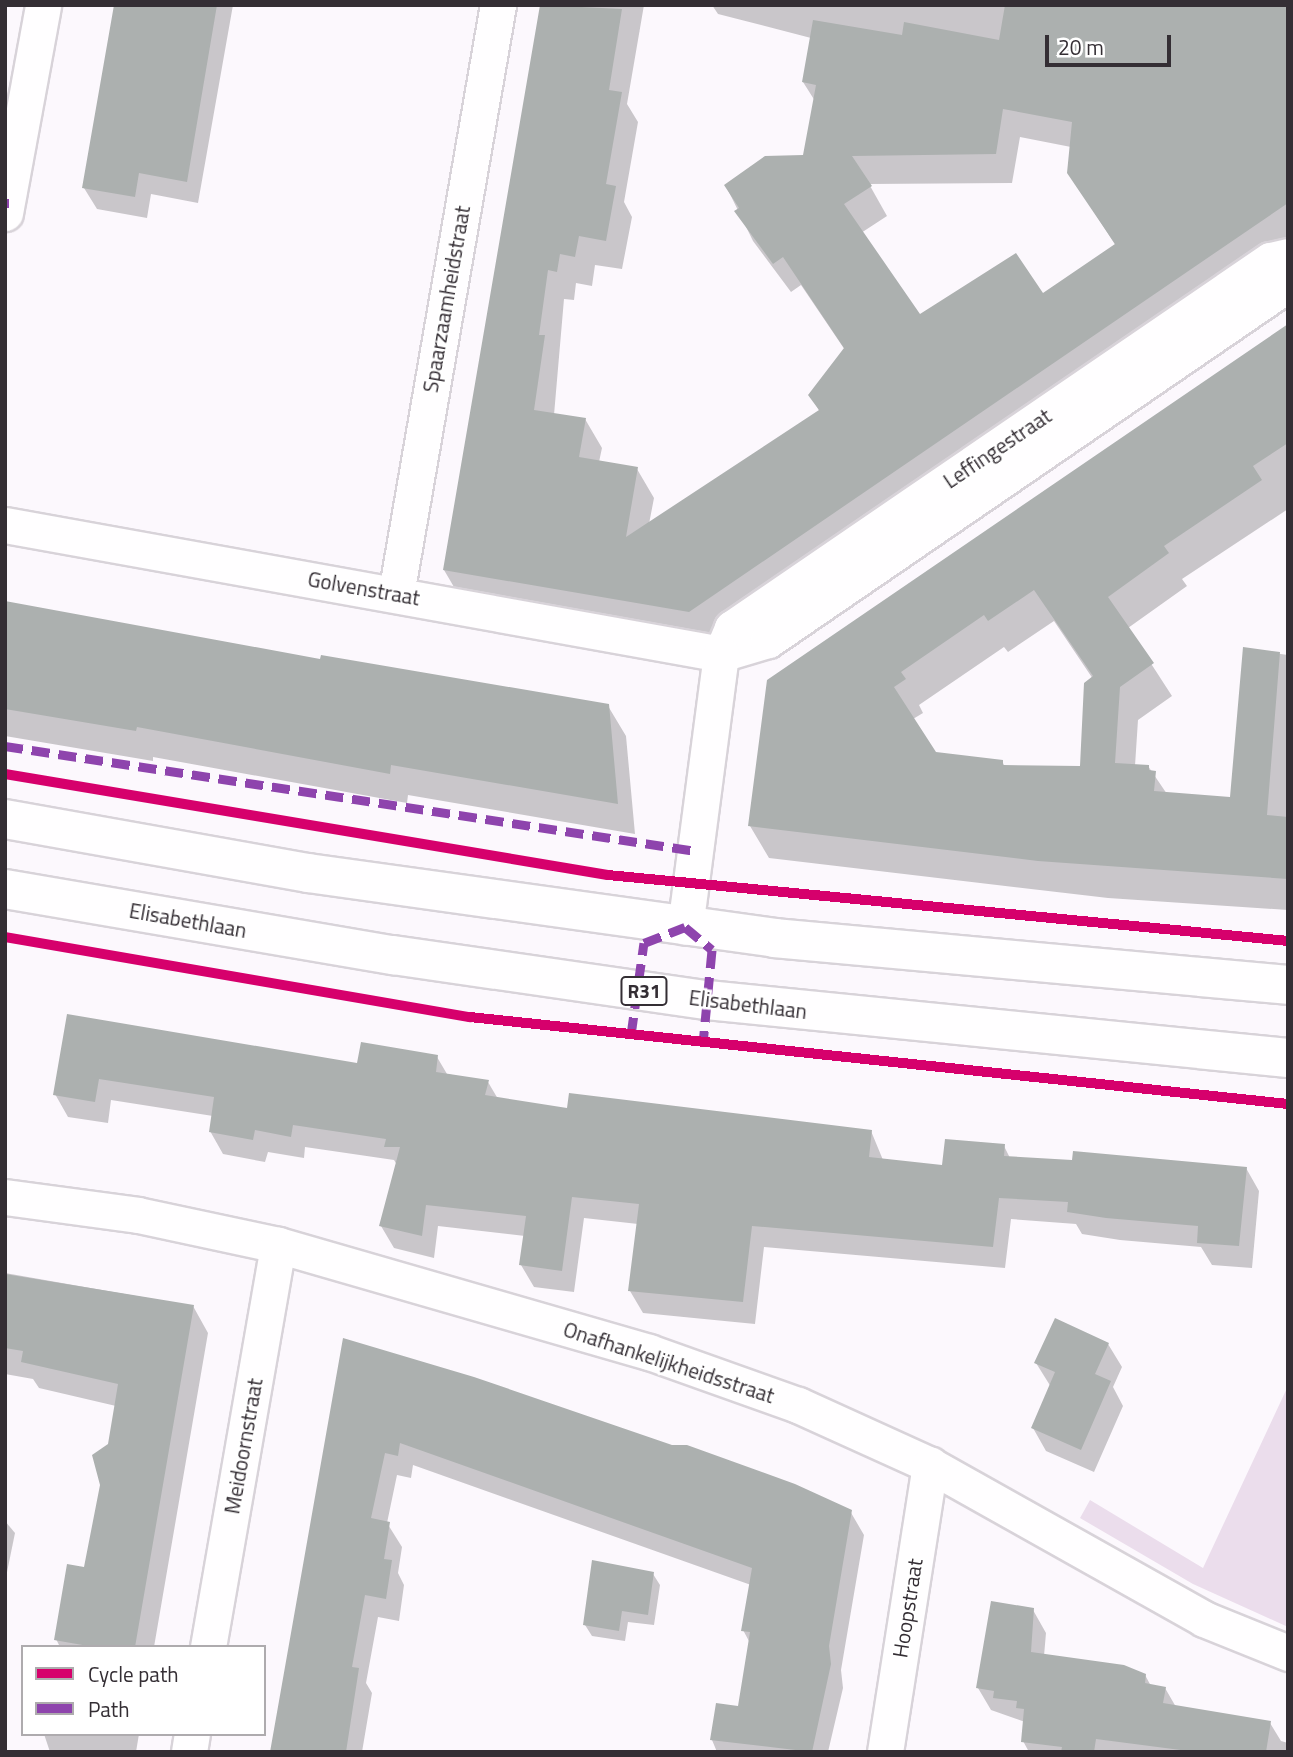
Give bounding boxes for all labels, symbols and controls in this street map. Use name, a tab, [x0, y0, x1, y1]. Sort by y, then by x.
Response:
scale bar	[1048, 21, 1174, 65]
text: 20 m	[1058, 31, 1104, 63]
street label: Spaarzaamheidstraat	[417, 204, 475, 394]
street label: Leffingestraat	[938, 403, 1056, 493]
street label: Golvenstraat	[306, 566, 422, 610]
street label: Elisabethlaan	[127, 897, 249, 943]
road number: R31	[620, 976, 668, 1007]
street label: Elisabethlaan	[688, 984, 808, 1024]
street label: Onafhankelijkheidsstraat	[560, 1316, 778, 1408]
street label: Meidoornstraat	[219, 1376, 267, 1516]
street label: Hoopstraat	[887, 1557, 927, 1659]
legend	[21, 1645, 266, 1736]
text: Cycle path	[88, 1658, 179, 1690]
text: Path	[88, 1693, 130, 1725]

